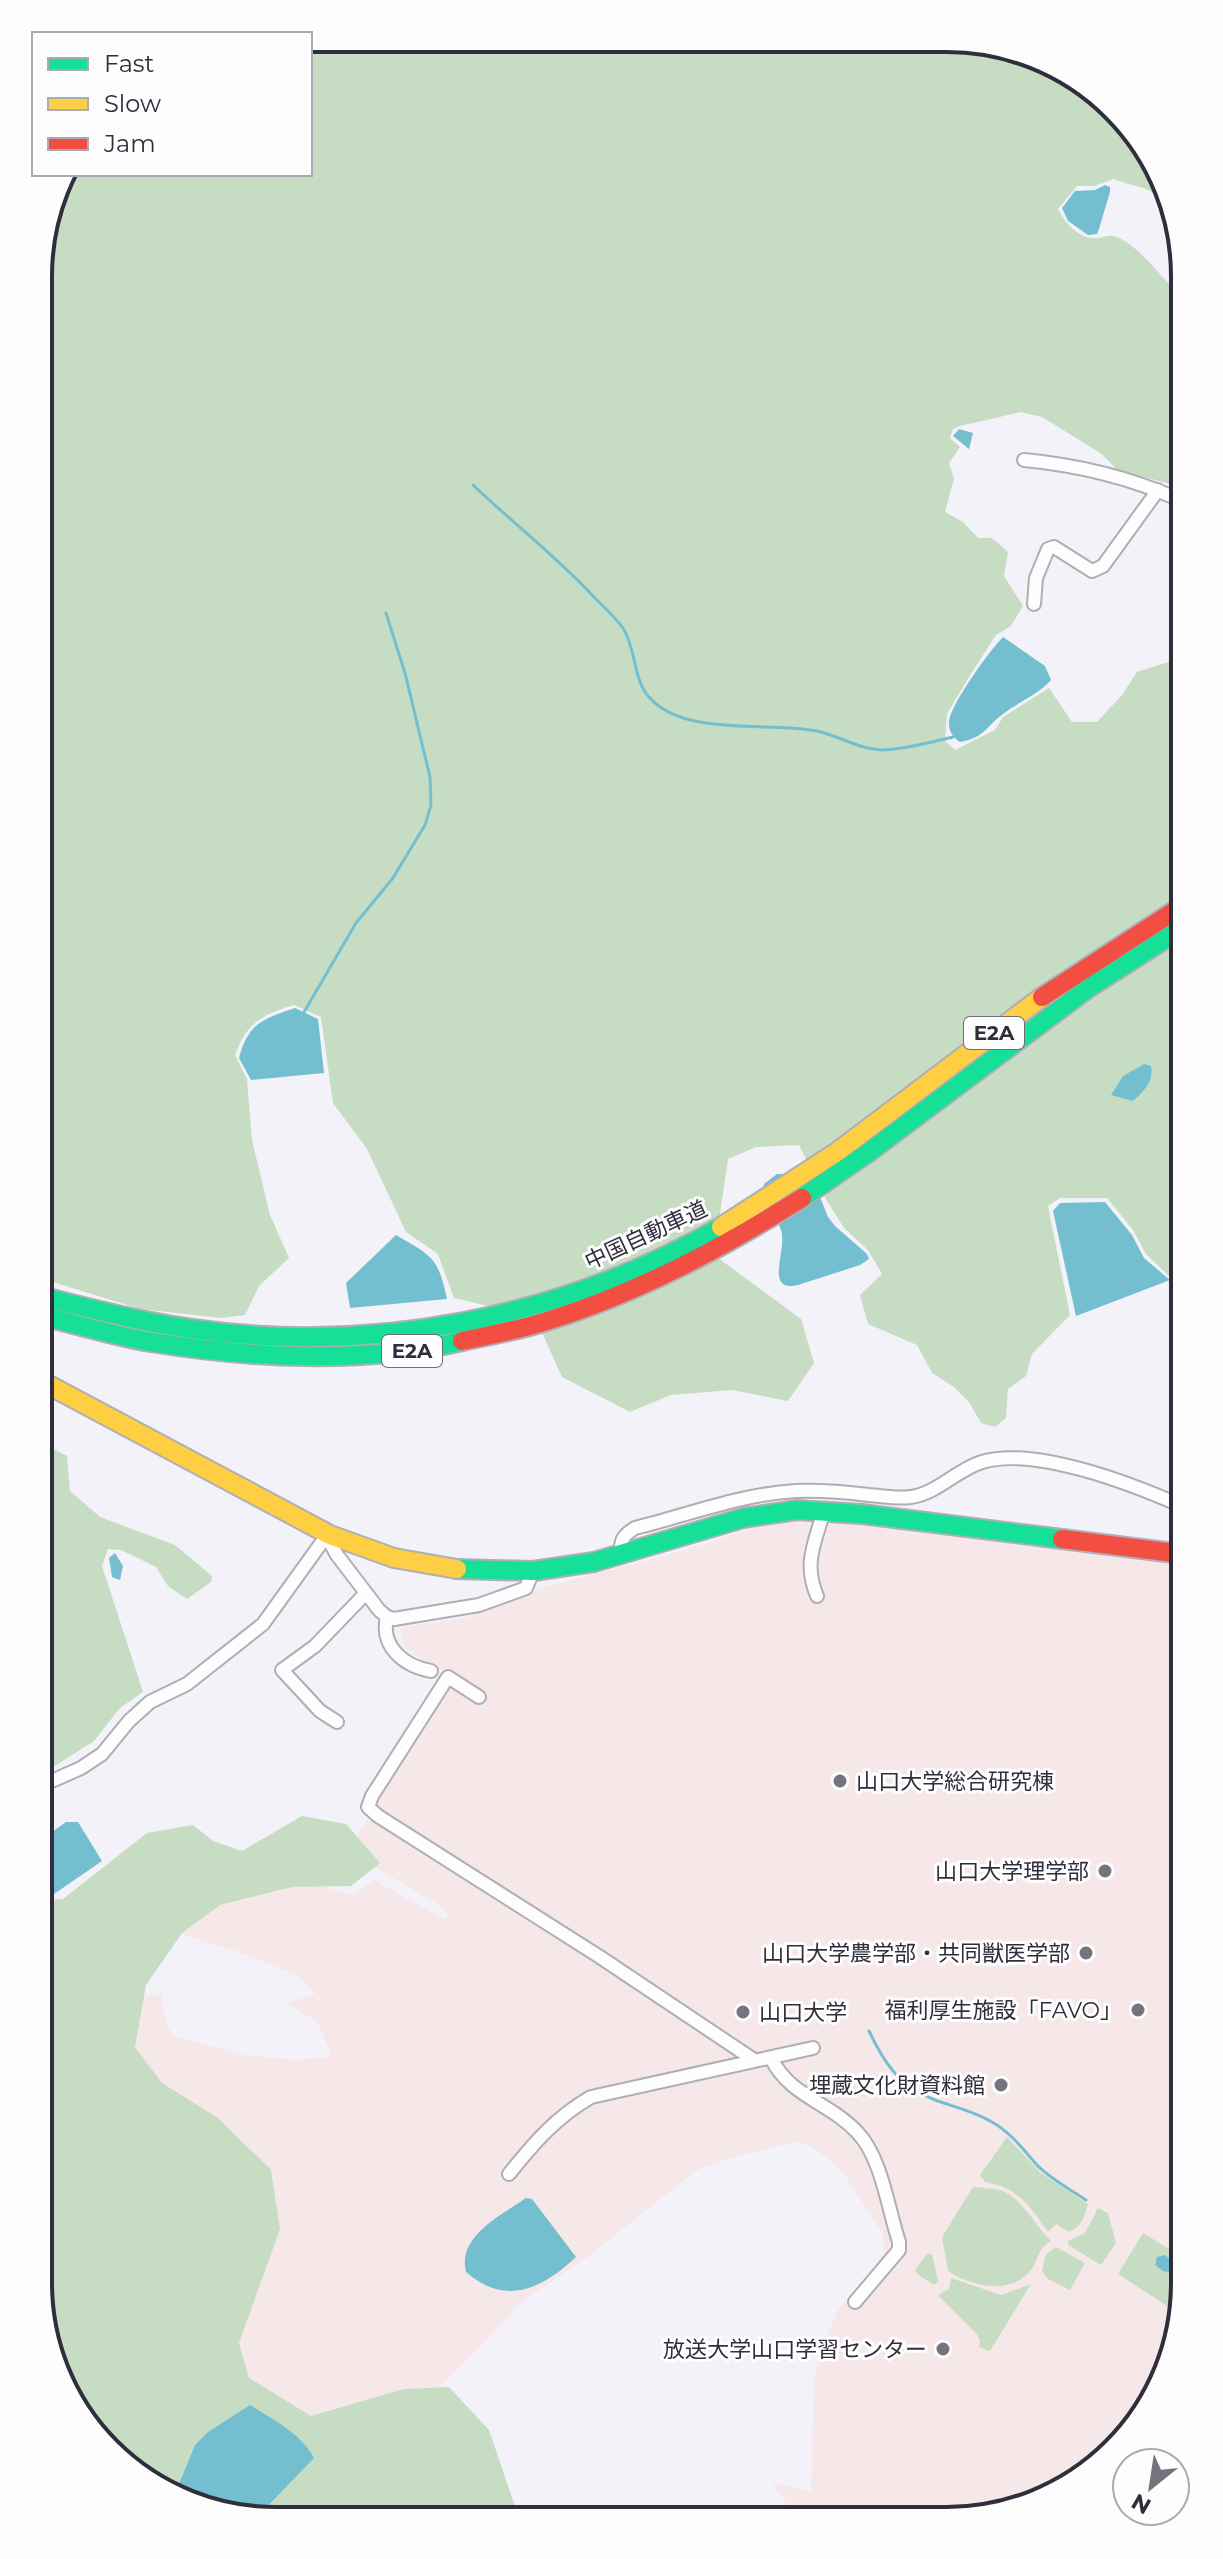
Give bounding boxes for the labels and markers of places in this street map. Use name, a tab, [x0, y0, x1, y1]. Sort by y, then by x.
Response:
place label: 山口大学総合研究棟	[856, 1768, 1054, 1795]
marker: 山口大学総合研究棟	[831, 1772, 849, 1790]
place label: 山口大学理学部	[935, 1858, 1089, 1885]
marker: 山口大学理学部	[1096, 1862, 1114, 1880]
place label: 山口大学農学部・共同獣医学部	[762, 1940, 1070, 1967]
marker: 山口大学農学部・共同獣医学部	[1077, 1944, 1095, 1962]
place label: 福利厚生施設「FAVO」	[884, 1997, 1122, 2024]
place label: 山口大学	[759, 1999, 847, 2026]
marker: 福利厚生施設「FAVO」	[1129, 2001, 1147, 2019]
marker: 山口大学	[734, 2003, 752, 2021]
place label: 埋蔵文化財資料館	[809, 2072, 985, 2099]
marker: 埋蔵文化財資料館	[992, 2076, 1010, 2094]
place label: 放送大学山口学習センター	[663, 2336, 927, 2363]
marker: 放送大学山口学習センター	[934, 2340, 952, 2358]

